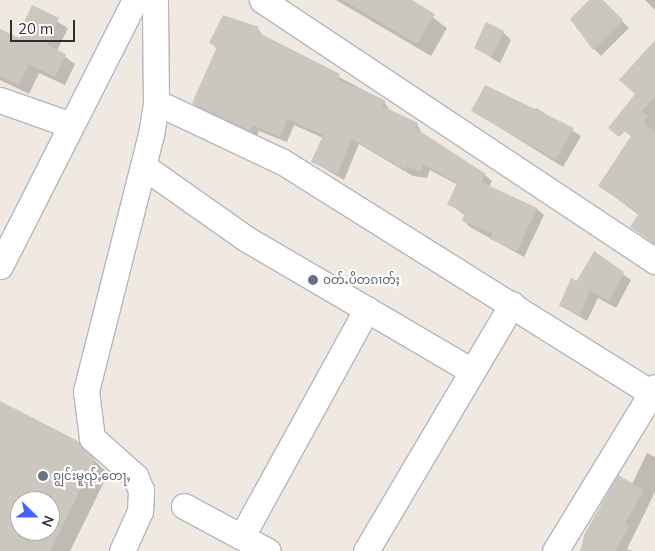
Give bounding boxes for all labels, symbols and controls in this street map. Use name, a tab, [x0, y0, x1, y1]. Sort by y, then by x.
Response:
scale bar	[12, 10, 78, 42]
text: 20 m	[18, 19, 53, 38]
place label: ဝတ်ႉပိတၵၢတ်ႈ	[323, 273, 400, 287]
marker: ဝတ်ႉပိတၵၢတ်ႈ	[307, 274, 319, 286]
place label: ၵျွင်းမူၺ်ႇတေႃႇ	[53, 469, 131, 483]
marker: ၵျွင်းမူၺ်ႇတေႃႇ	[37, 470, 49, 482]
north arrow	[10, 491, 60, 541]
text: N	[38, 513, 58, 530]

